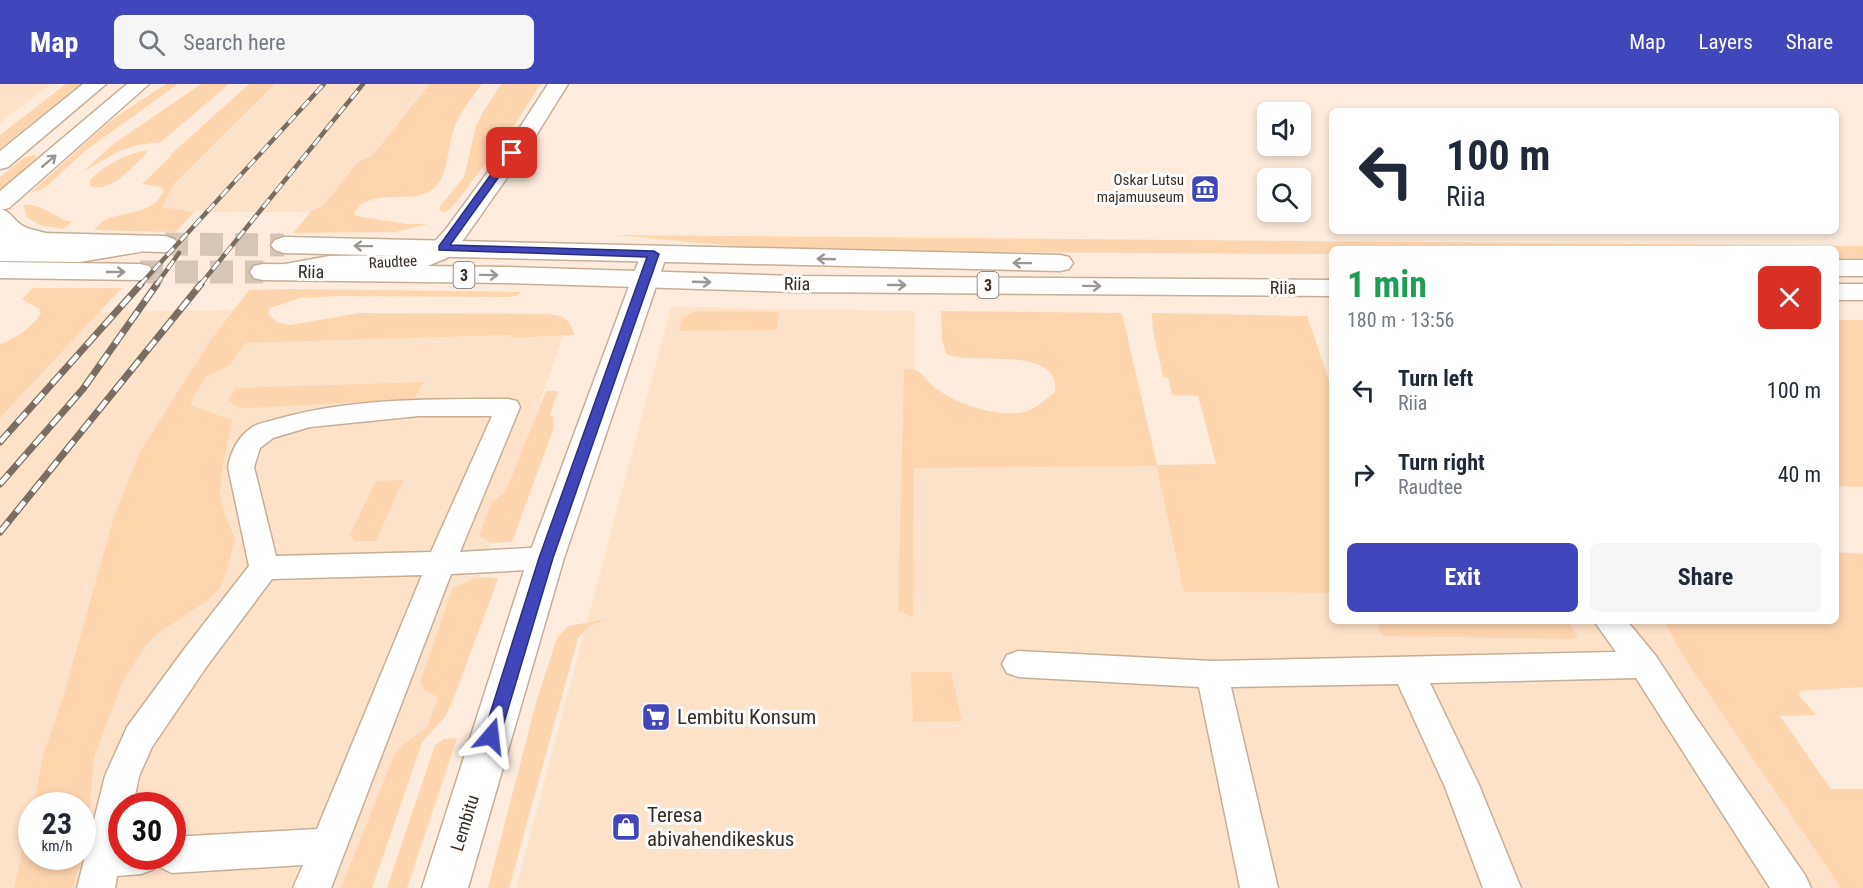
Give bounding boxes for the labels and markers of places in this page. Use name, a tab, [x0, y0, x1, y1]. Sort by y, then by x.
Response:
pin	[486, 127, 537, 178]
place label: Oskar Lutsu majamuuseum	[1097, 171, 1184, 206]
museum icon: Oskar Lutsu majamuuseum	[1189, 173, 1221, 205]
supermarket icon: Lembitu Konsum	[640, 701, 672, 733]
place label: Lembitu Konsum	[677, 705, 816, 729]
place label: Teresa abivahendikeskus	[647, 803, 794, 851]
shop icon: Teresa abivahendikeskus	[610, 811, 642, 843]

